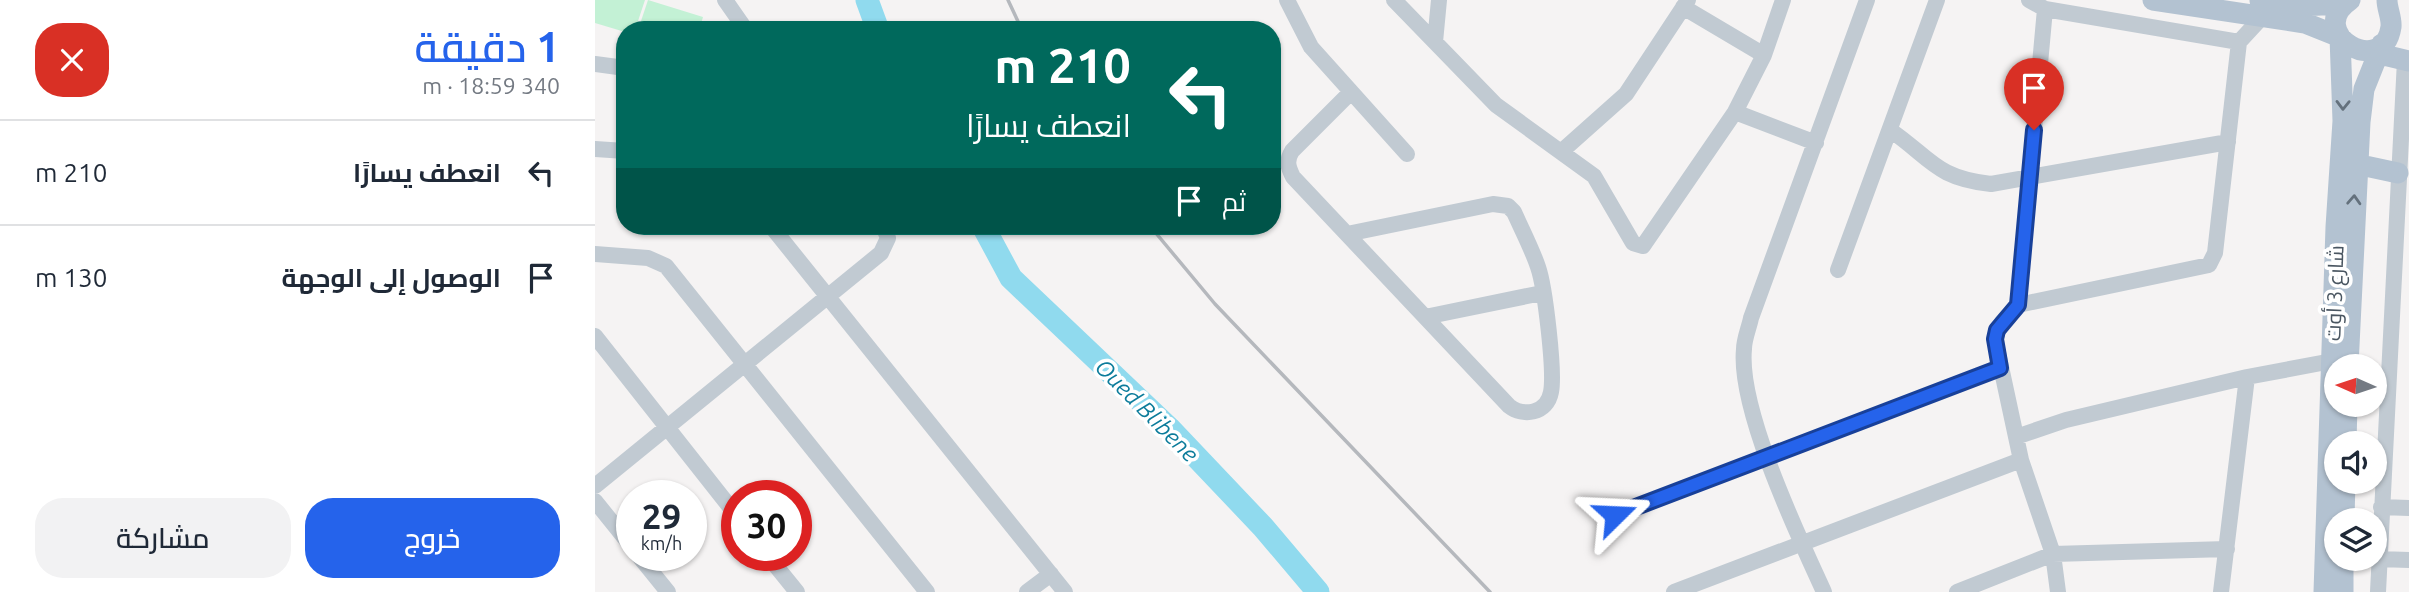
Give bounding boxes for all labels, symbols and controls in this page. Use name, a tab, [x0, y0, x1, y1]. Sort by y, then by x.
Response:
button: close	[35, 23, 109, 97]
text: 1 دقيقة	[414, 23, 560, 70]
text: 210 m	[994, 37, 1131, 92]
icon: left	[1155, 49, 1246, 140]
pin	[2004, 58, 2064, 130]
icon: arrive	[2015, 69, 2053, 107]
text: 340 m · 18:59	[422, 73, 560, 98]
one-way arrow	[2335, 101, 2351, 111]
text: انعطف يسارًا	[966, 107, 1131, 143]
icon: left	[522, 154, 560, 192]
text: 210 m	[35, 158, 107, 187]
text: انعطف يسارًا	[353, 158, 501, 187]
icon: arrive	[1170, 182, 1208, 220]
text: ثم	[1222, 187, 1246, 216]
one-way arrow	[2346, 194, 2361, 205]
street label: شارع 3 أوت	[2320, 245, 2351, 341]
icon: arrive	[522, 259, 560, 297]
text: 130 m	[35, 263, 107, 292]
text: الوصول إلى الوجهة	[282, 263, 501, 292]
water label: Oued Blibene	[1091, 354, 1204, 467]
north arrow	[2324, 354, 2387, 416]
map controls	[2324, 354, 2387, 571]
button: sound	[2324, 431, 2387, 494]
position arrow	[1578, 478, 1652, 552]
speed limit sign: 30	[721, 480, 812, 571]
text: 29	[642, 496, 681, 536]
button: مشاركة	[35, 498, 291, 578]
button: خروج	[305, 498, 560, 578]
button: layers	[2324, 508, 2387, 571]
text: km/h	[641, 533, 682, 553]

